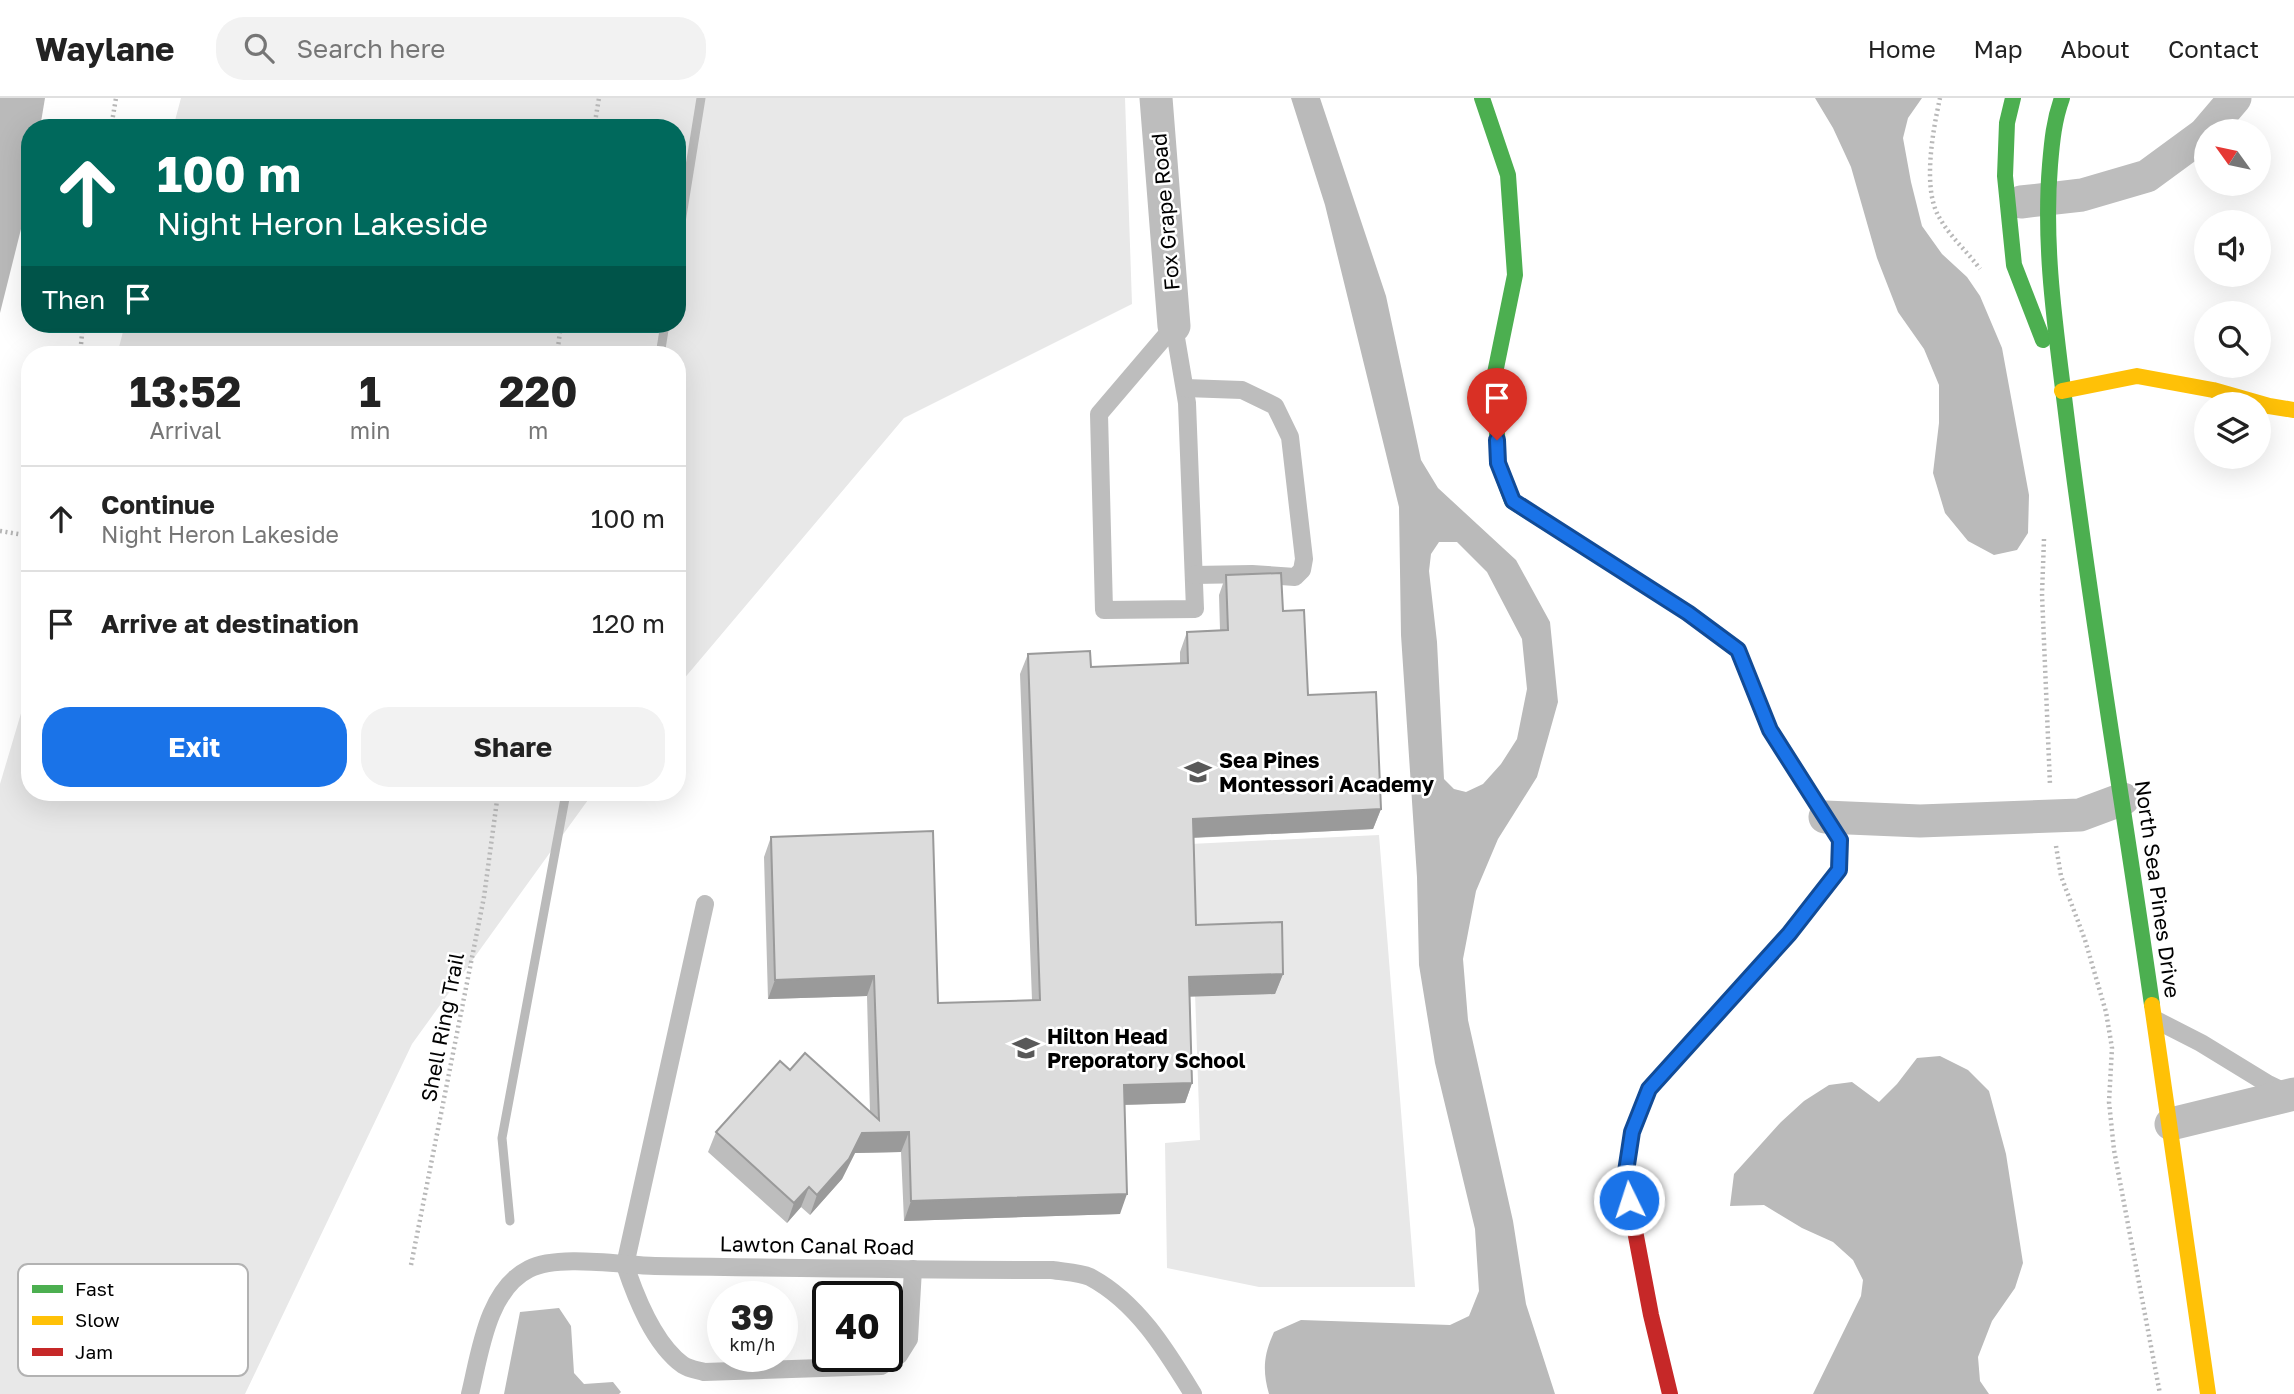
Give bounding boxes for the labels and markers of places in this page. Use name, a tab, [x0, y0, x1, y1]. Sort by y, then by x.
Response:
pin	[1467, 368, 1527, 440]
place label: Sea Pines Montessori Academy	[1219, 747, 1434, 797]
school or university icon: Sea Pines Montessori Academy	[1183, 757, 1213, 787]
place label: Hilton Head Preporatory School	[1047, 1023, 1246, 1073]
school or university icon: Hilton Head Preporatory School	[1011, 1033, 1041, 1063]

